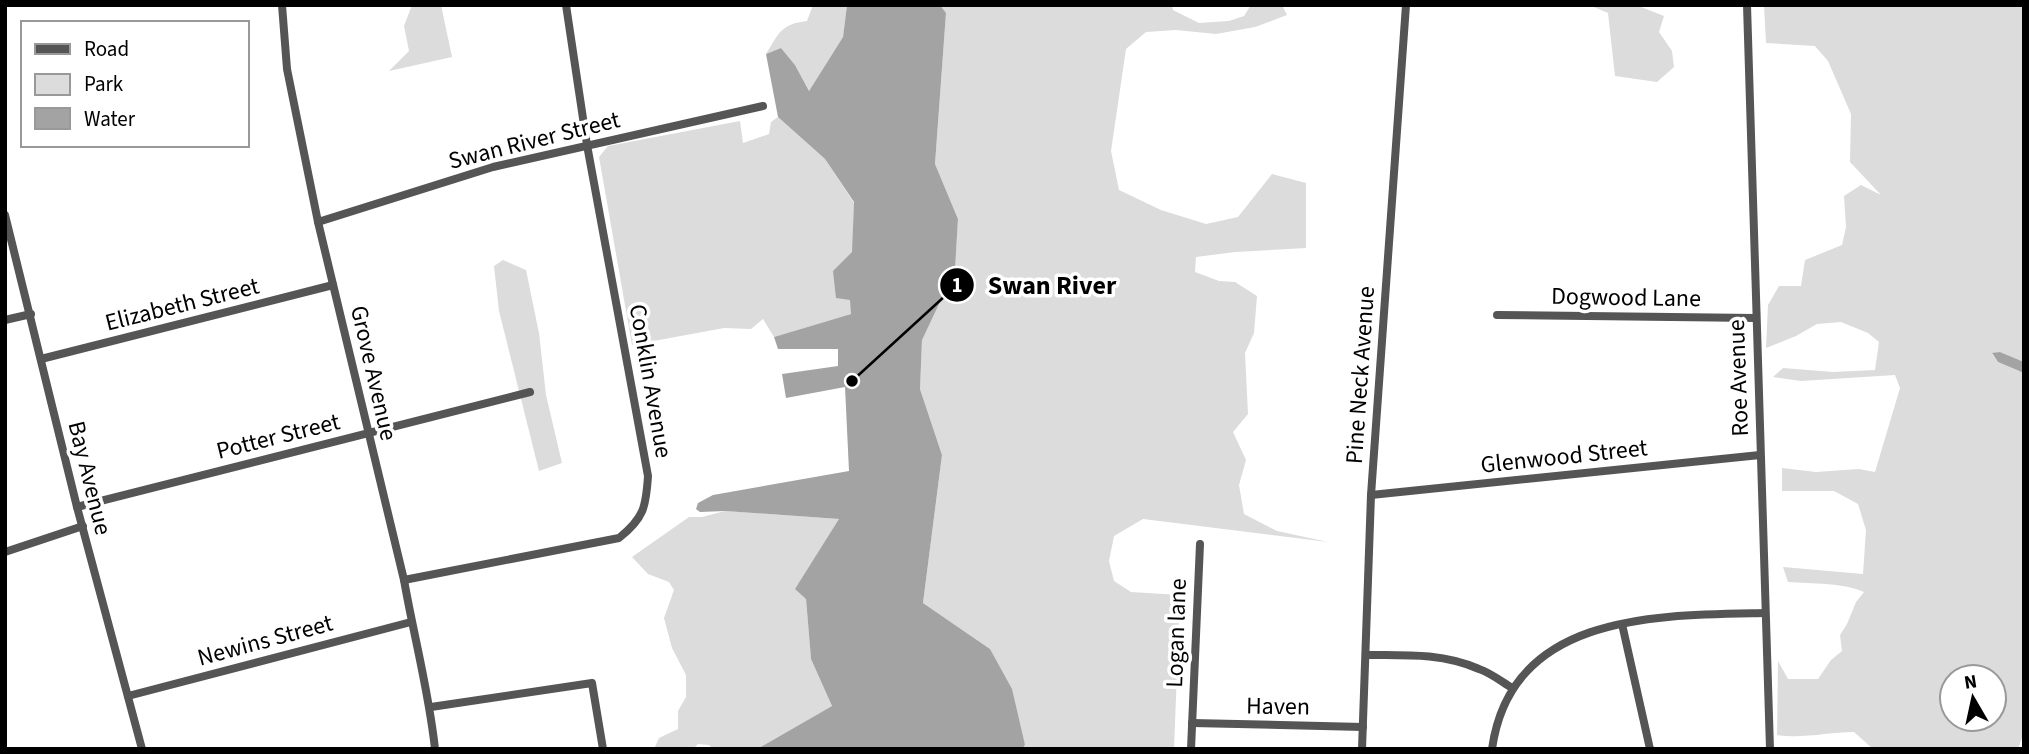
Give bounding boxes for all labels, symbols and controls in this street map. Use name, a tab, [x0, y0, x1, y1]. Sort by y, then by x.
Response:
legend	[21, 21, 248, 147]
text: Road	[84, 34, 129, 64]
text: Park	[84, 69, 124, 99]
street label: Swan River Street	[445, 102, 624, 179]
text: Water	[84, 104, 136, 134]
callout: Swan River	[939, 261, 1131, 308]
text: Swan River	[988, 267, 1117, 304]
street label: Elizabeth Street	[101, 268, 263, 341]
text: 1	[951, 270, 963, 300]
street label: Dogwood Lane	[1551, 279, 1701, 316]
street label: Pine Neck Avenue	[1337, 285, 1384, 465]
street label: Conklin Avenue	[620, 301, 681, 461]
street label: Grove Avenue	[341, 302, 406, 444]
street label: Roe Avenue	[1719, 319, 1758, 437]
street label: Potter Street	[213, 404, 344, 469]
street label: Bay Avenue	[58, 418, 121, 539]
street label: Glenwood Street	[1479, 430, 1649, 483]
street label: Logan lane	[1157, 578, 1196, 688]
street label: Newins Street	[194, 606, 337, 675]
north arrow	[1938, 663, 2008, 733]
text: N	[1962, 668, 1979, 697]
street label: Haven	[1246, 688, 1310, 725]

